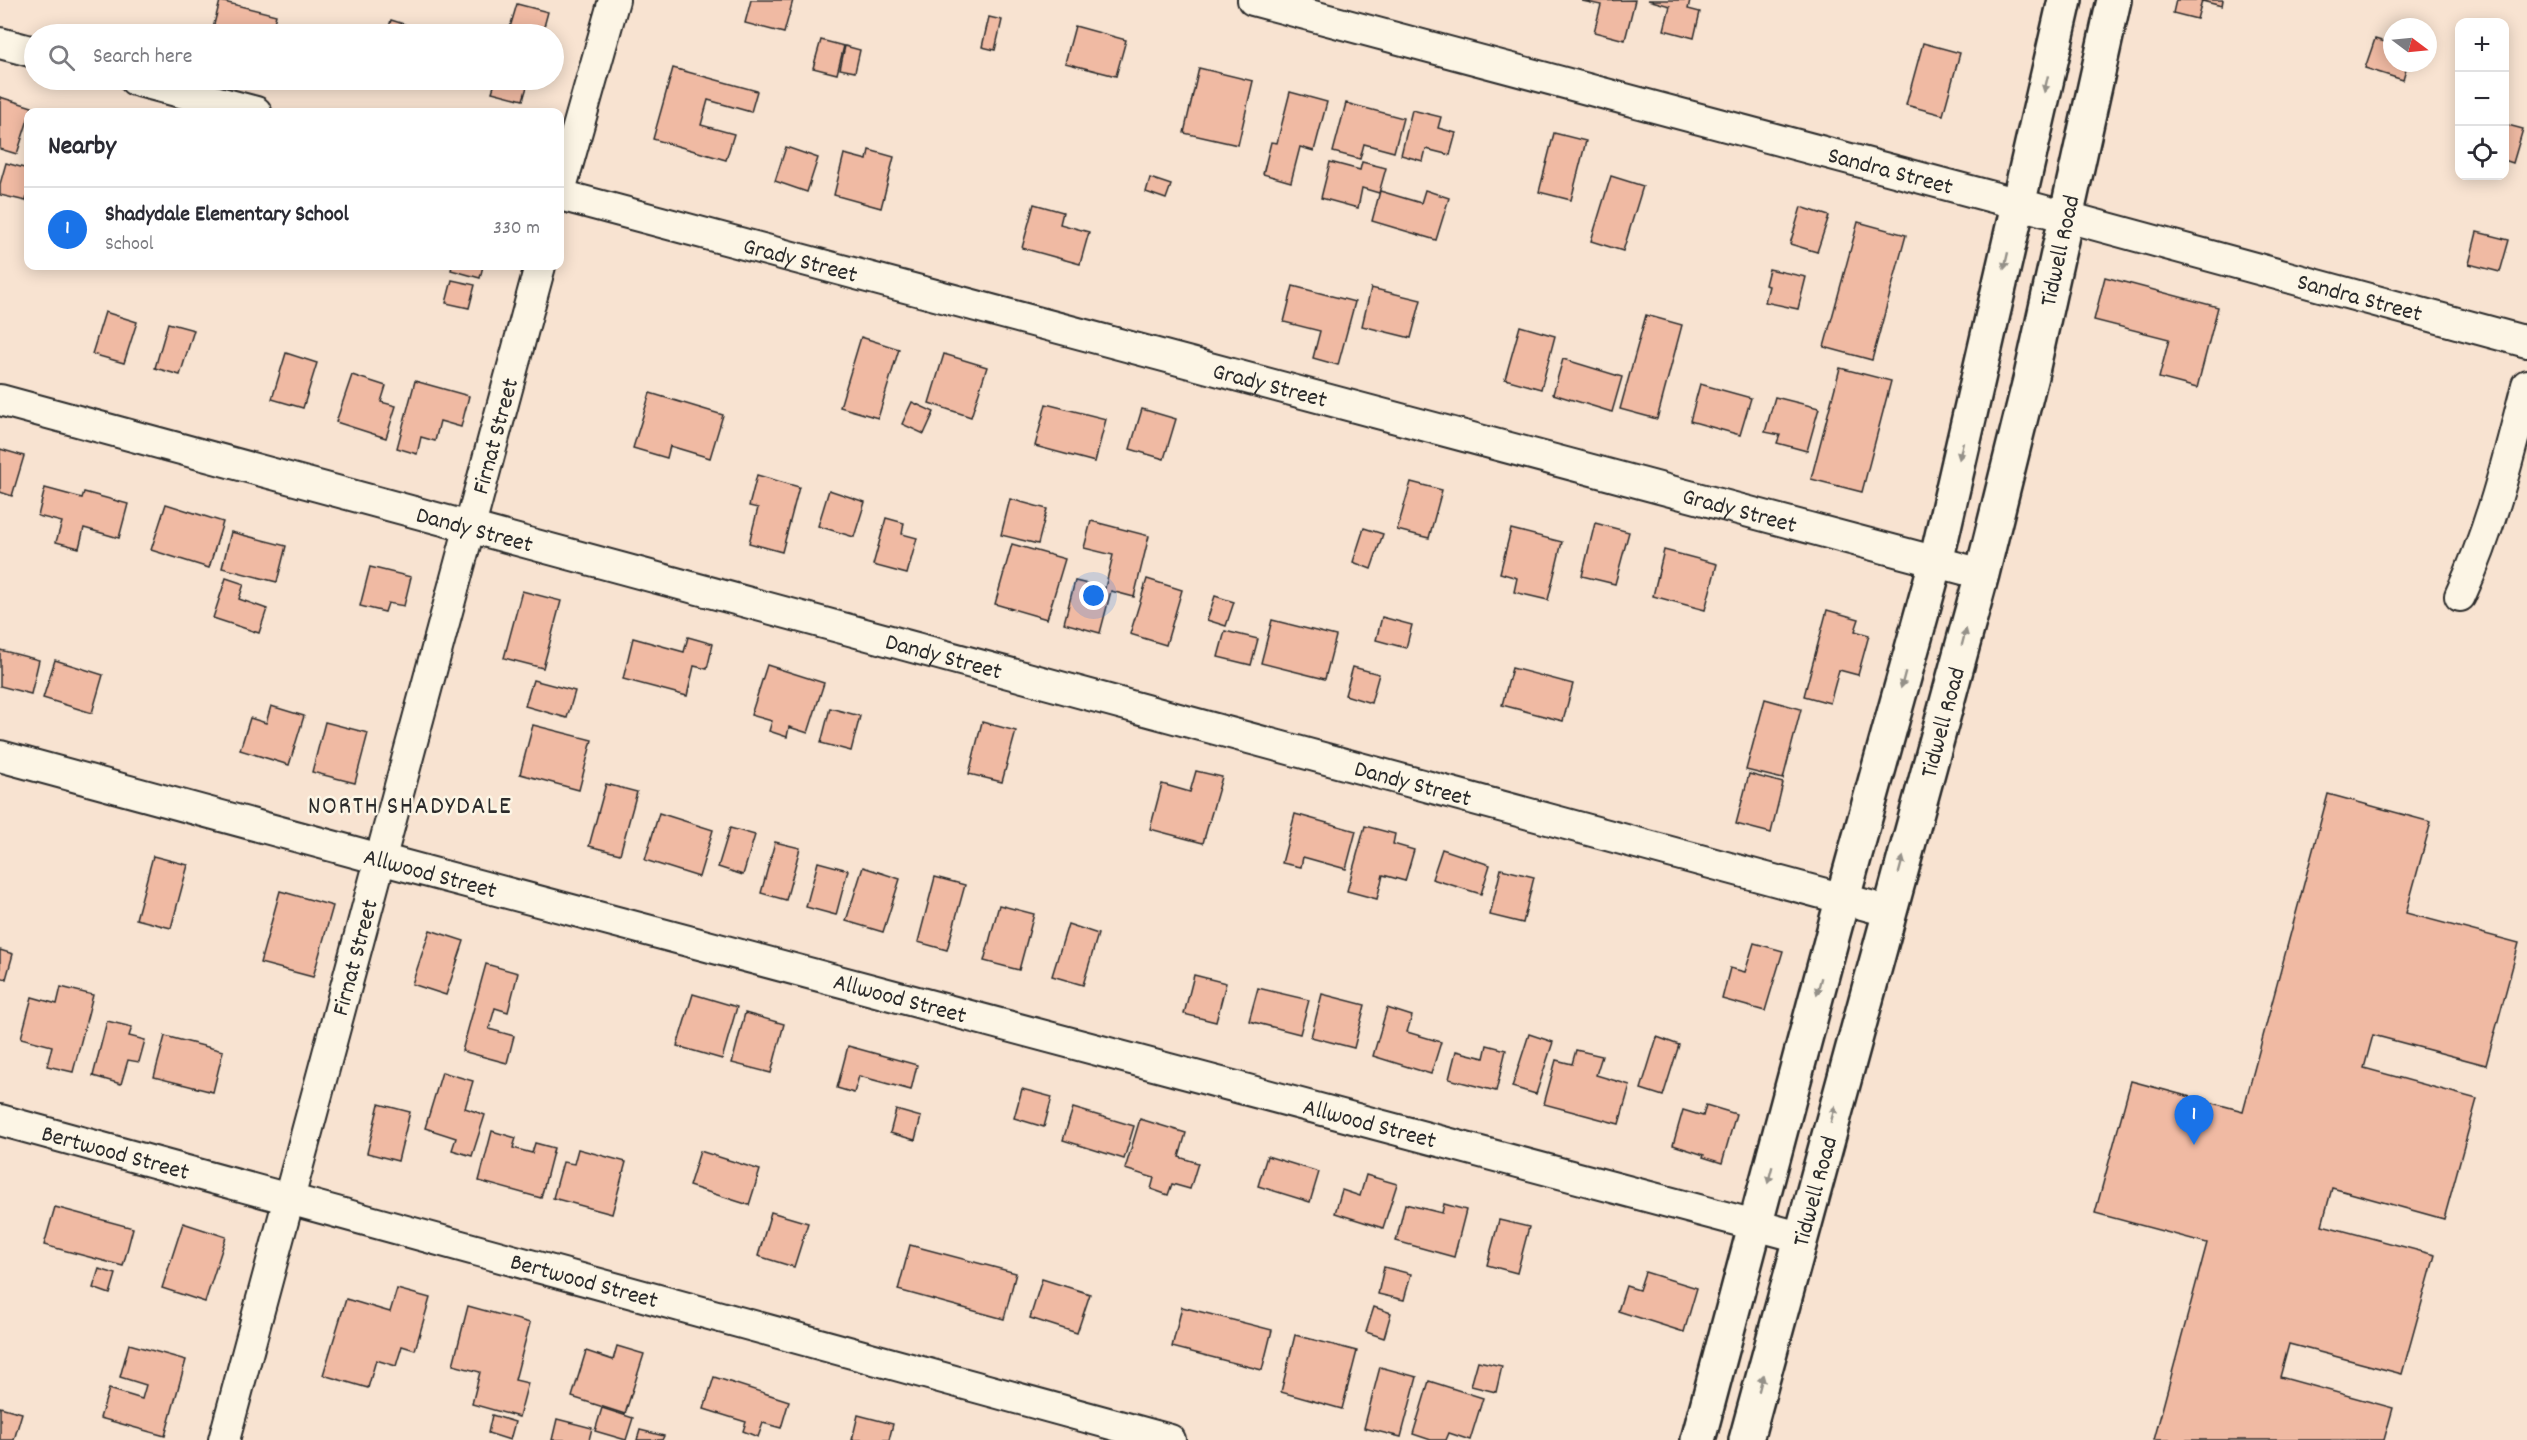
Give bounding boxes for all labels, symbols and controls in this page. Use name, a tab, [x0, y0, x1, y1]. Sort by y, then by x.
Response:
north arrow	[2383, 18, 2437, 72]
map controls	[2455, 18, 2509, 180]
button: +	[2455, 18, 2509, 72]
search box	[24, 24, 564, 90]
icon: search	[45, 41, 78, 74]
text: Search here	[93, 42, 192, 73]
button: −	[2455, 72, 2509, 126]
one-way arrow	[2040, 75, 2050, 94]
button: locate	[2455, 126, 2509, 180]
text: Nearby	[48, 129, 116, 166]
street label: Sandra Street	[1824, 140, 1956, 206]
street label: Tidwell Road	[2033, 192, 2090, 310]
text: Shadydale Elementary School	[105, 200, 349, 231]
text: 1	[65, 215, 70, 243]
text: 330 m	[493, 215, 540, 243]
text: School	[105, 231, 154, 259]
street label: Grady Street	[739, 231, 861, 294]
one-way arrow	[2000, 251, 2010, 270]
street label: Sandra Street	[2293, 266, 2426, 333]
street label: Grady Street	[1208, 356, 1331, 419]
street label: Firnat Street	[465, 374, 529, 498]
one-way arrow	[1956, 441, 1966, 460]
street label: Grady Street	[1678, 481, 1800, 544]
street label: Dandy Street	[412, 499, 536, 564]
your location	[1079, 581, 1108, 610]
street label: Dandy Street	[881, 626, 1006, 690]
one-way arrow	[1960, 627, 1969, 645]
street label: Tidwell Road	[1913, 664, 1976, 782]
one-way arrow	[1898, 671, 1907, 689]
street label: Dandy Street	[1350, 753, 1475, 817]
district label: NORTH SHADYDALE	[308, 789, 512, 826]
street label: Allwood Street	[359, 841, 500, 909]
one-way arrow	[1897, 856, 1906, 874]
street label: Firnat Street	[325, 896, 389, 1020]
street label: Allwood Street	[829, 966, 970, 1034]
one-way arrow	[1814, 977, 1823, 995]
street label: Allwood Street	[1299, 1091, 1440, 1159]
pin: 1	[2174, 1096, 2214, 1145]
one-way arrow	[1829, 1105, 1839, 1123]
street label: Bertwood Street	[37, 1118, 193, 1191]
street label: Tidwell Road	[1785, 1133, 1848, 1251]
one-way arrow	[1764, 1166, 1774, 1184]
street label: Bertwood Street	[506, 1246, 662, 1319]
one-way arrow	[1757, 1374, 1766, 1392]

